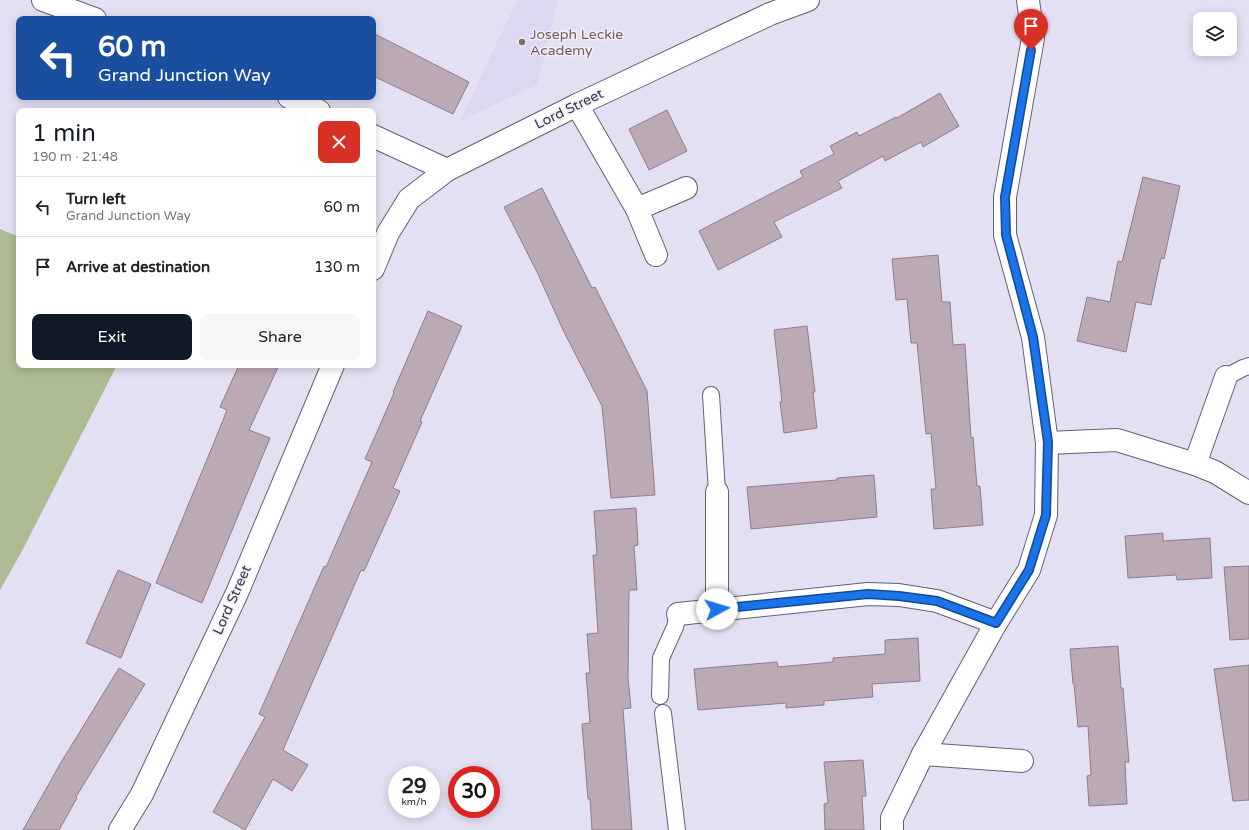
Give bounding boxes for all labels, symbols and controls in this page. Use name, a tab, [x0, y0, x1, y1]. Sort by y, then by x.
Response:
pin	[1014, 9, 1048, 50]
map controls	[1193, 12, 1237, 56]
button: layers	[1193, 12, 1237, 56]
icon: arrive	[1020, 15, 1042, 37]
place label: Joseph Leckie Academy	[530, 26, 623, 59]
text: 60 m	[98, 30, 166, 64]
icon: left	[32, 32, 84, 84]
marker: Joseph Leckie Academy	[517, 37, 527, 47]
text: Grand Junction Way	[98, 64, 271, 86]
street label: Lord Street	[532, 85, 607, 133]
text: 1 min	[32, 119, 96, 148]
button: close	[318, 121, 360, 163]
text: 190 m · 21:48	[32, 149, 118, 165]
text: Turn left	[66, 190, 126, 208]
icon: left	[32, 196, 54, 218]
text: 60 m	[323, 198, 360, 216]
text: Grand Junction Way	[66, 208, 191, 224]
icon: arrive	[32, 256, 54, 278]
text: Arrive at destination	[66, 258, 210, 276]
text: 130 m	[314, 258, 360, 276]
button: Exit	[32, 314, 192, 360]
button: Share	[200, 314, 360, 360]
street label: Lord Street	[209, 562, 255, 637]
position arrow	[696, 588, 738, 630]
speed limit sign: 30	[448, 766, 500, 818]
text: 29	[401, 775, 427, 799]
text: km/h	[401, 796, 427, 808]

